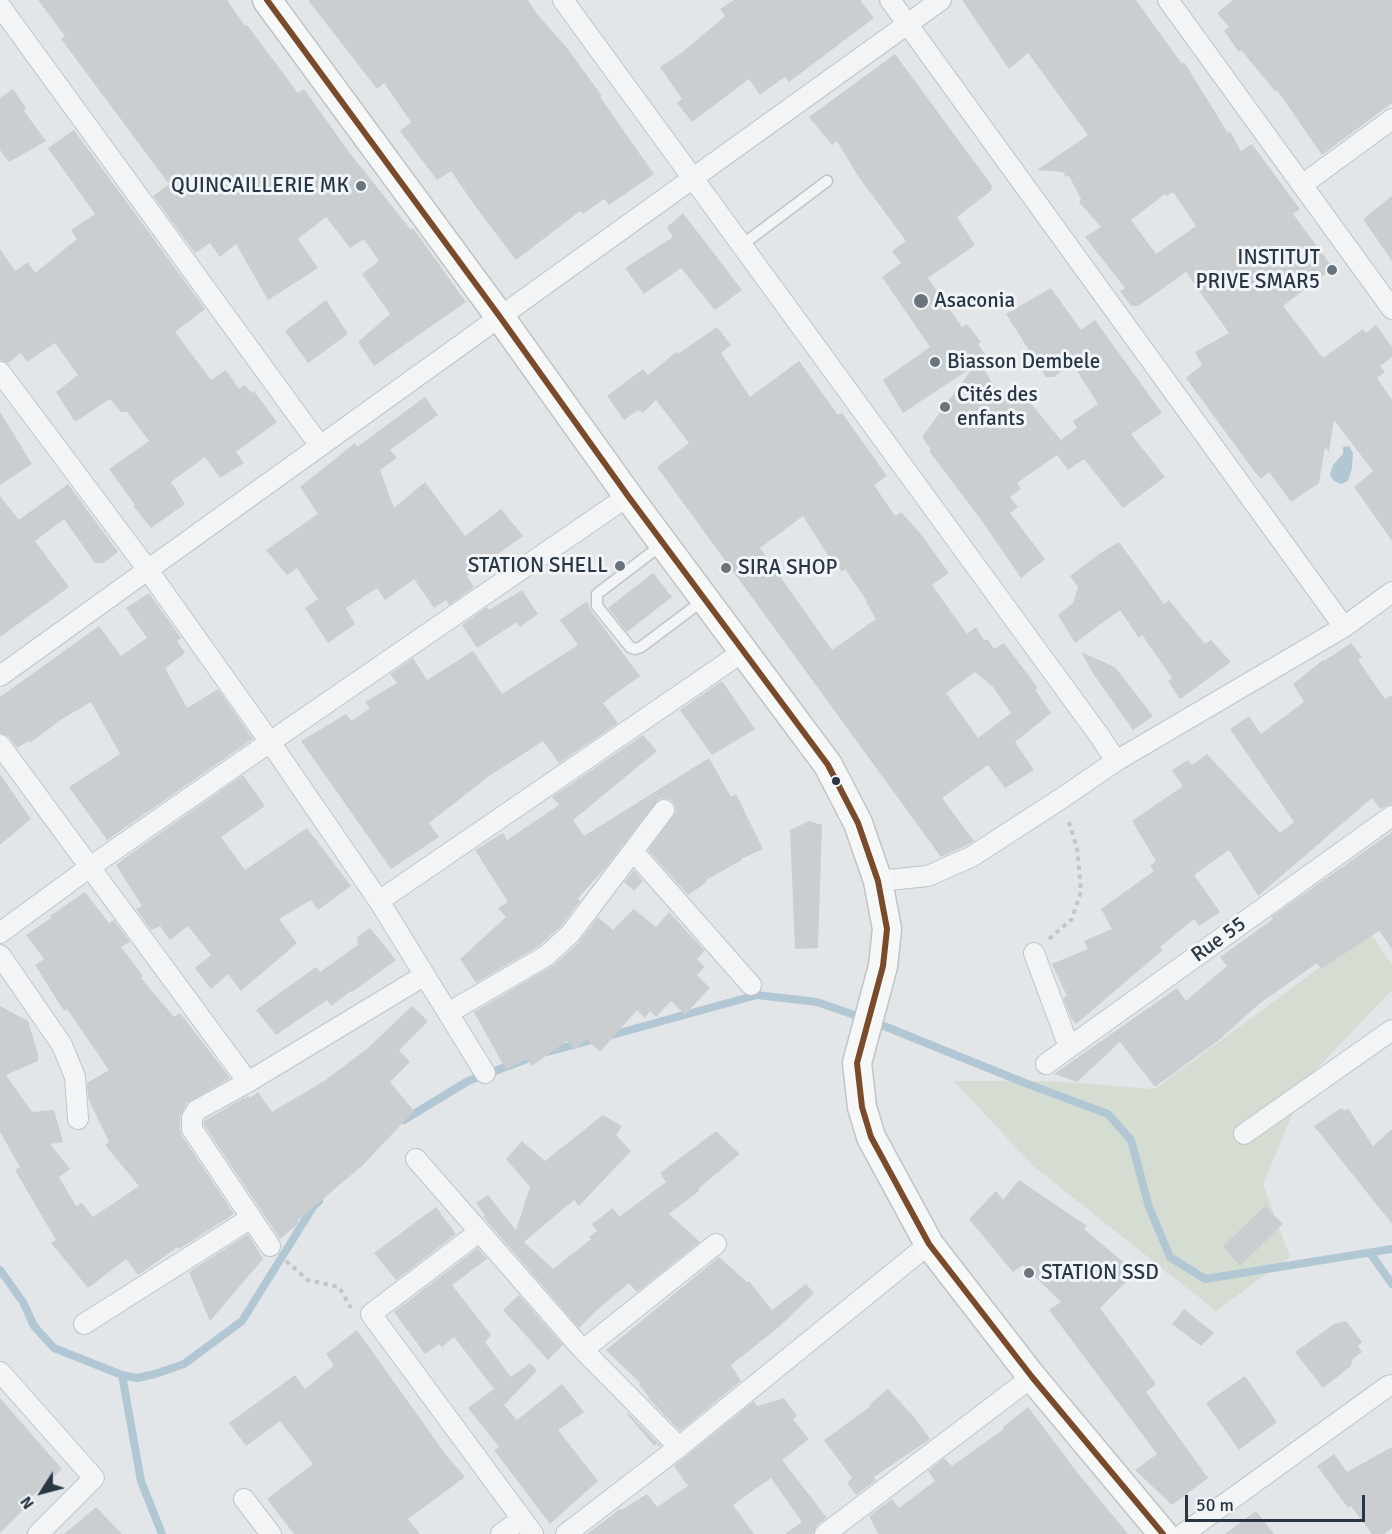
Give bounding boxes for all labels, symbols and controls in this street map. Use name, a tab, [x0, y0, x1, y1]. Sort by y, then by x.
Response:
place label: QUINCAILLERIE MK	[171, 173, 349, 199]
marker: QUINCAILLERIE MK	[354, 179, 368, 193]
place label: INSTITUT PRIVE SMAR5	[1196, 245, 1320, 295]
marker: INSTITUT PRIVE SMAR5	[1325, 263, 1339, 277]
place label: Asaconia	[934, 288, 1015, 314]
marker: Asaconia	[912, 292, 930, 310]
place label: Biasson Dembele	[947, 349, 1100, 375]
marker: Biasson Dembele	[928, 355, 942, 369]
place label: Cités des enfants	[957, 382, 1038, 432]
marker: Cités des enfants	[938, 400, 952, 414]
place label: STATION SHELL	[468, 553, 608, 579]
place label: SIRA SHOP	[738, 555, 837, 581]
marker: STATION SHELL	[613, 559, 627, 573]
marker: SIRA SHOP	[719, 561, 733, 575]
unlabelled marker	[830, 775, 842, 787]
street label: Rue 55	[1187, 912, 1251, 968]
place label: STATION SSD	[1041, 1260, 1159, 1286]
marker: STATION SSD	[1022, 1266, 1036, 1280]
north arrow	[12, 1462, 72, 1522]
scale bar	[1188, 1483, 1368, 1521]
text: N	[16, 1492, 39, 1513]
text: 50 m	[1196, 1494, 1234, 1516]

